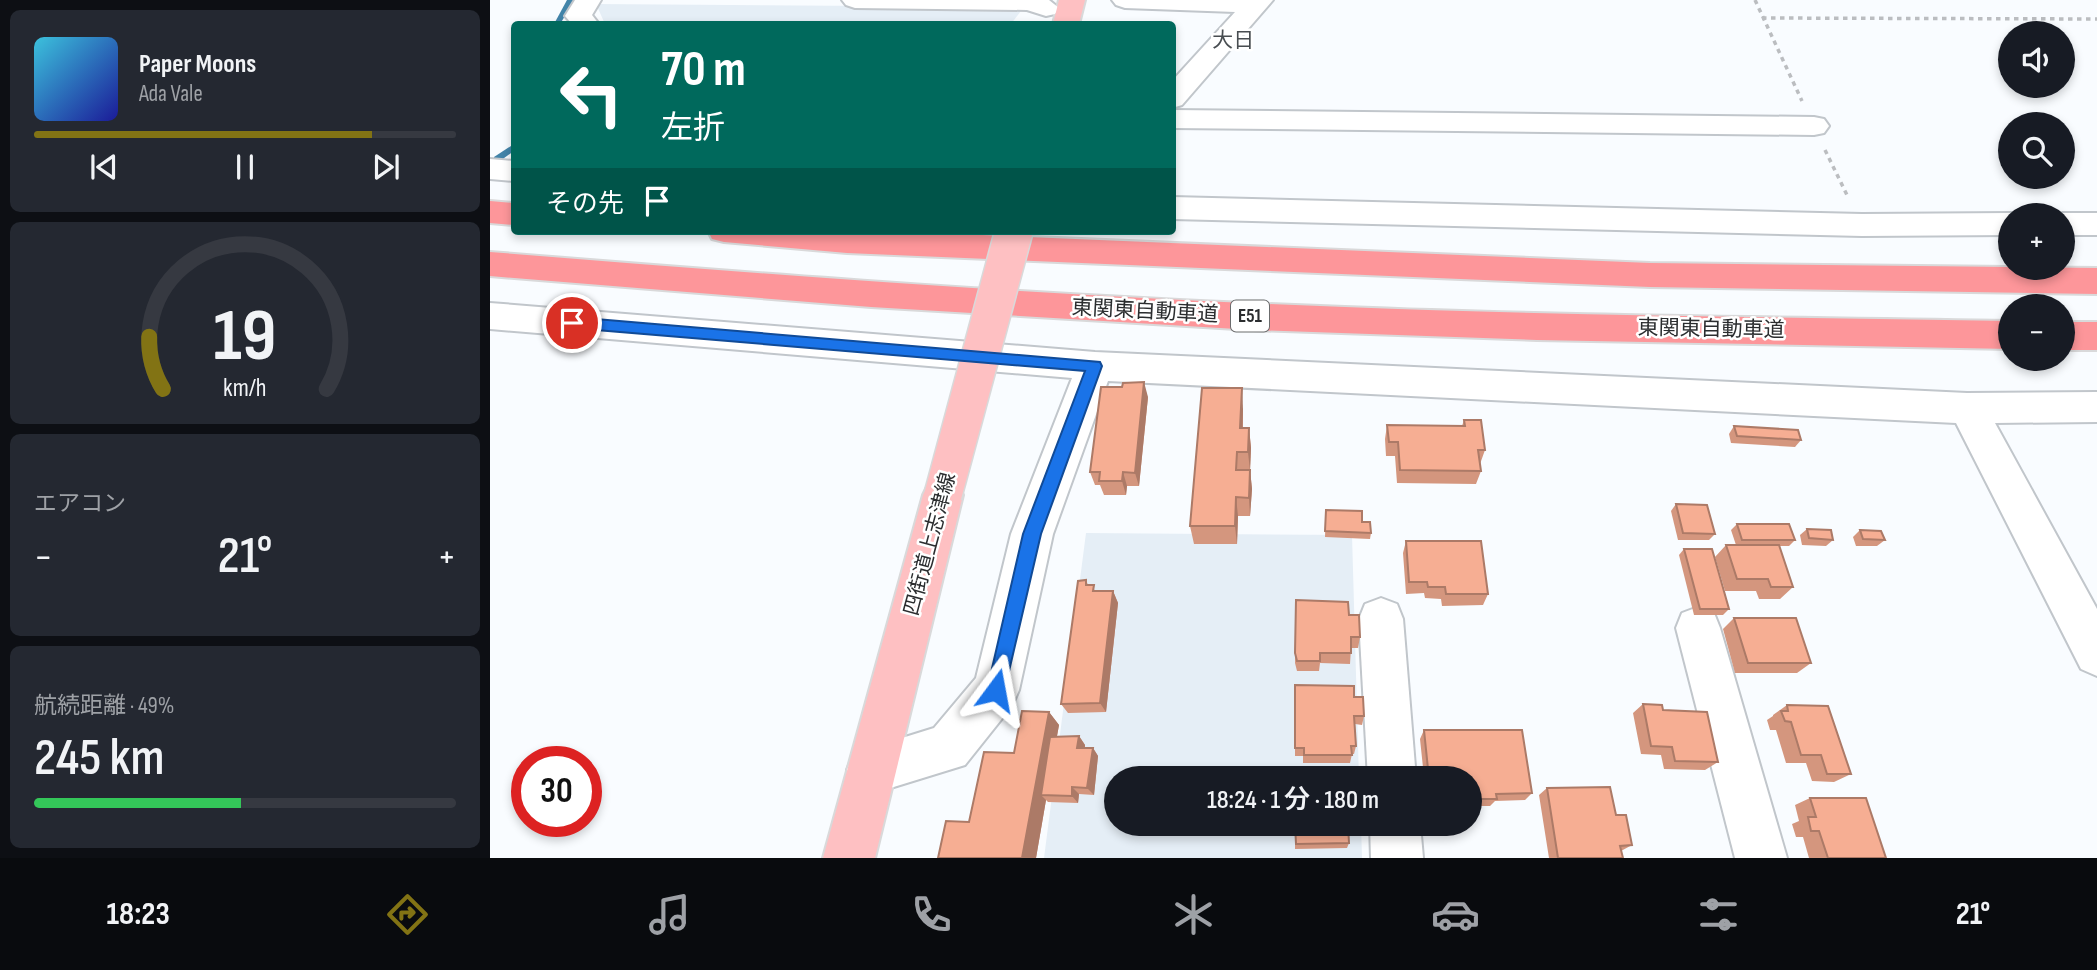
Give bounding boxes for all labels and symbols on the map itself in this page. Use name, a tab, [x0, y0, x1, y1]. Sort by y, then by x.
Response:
district label: 大日	[1212, 28, 1254, 53]
pin	[542, 293, 602, 353]
street label: 東関東自動車道	[1071, 295, 1219, 327]
road number: E51	[1231, 300, 1269, 332]
street label: 東関東自動車道	[1637, 315, 1785, 343]
street label: 四街道上志津線	[899, 470, 961, 618]
position arrow	[959, 653, 1033, 727]
speed limit sign: 30	[511, 746, 602, 837]

